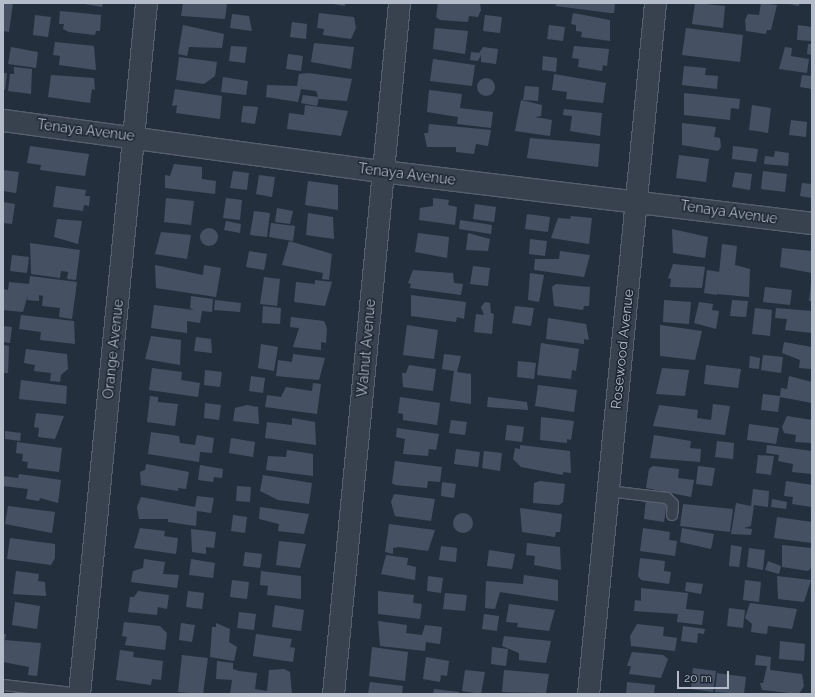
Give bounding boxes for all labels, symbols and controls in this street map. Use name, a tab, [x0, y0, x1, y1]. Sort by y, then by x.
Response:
street label: Tenaya Avenue	[36, 116, 136, 144]
street label: Tenaya Avenue	[357, 160, 457, 188]
street label: Tenaya Avenue	[679, 197, 779, 227]
street label: Rosewood Avenue	[607, 288, 637, 410]
street label: Orange Avenue	[99, 298, 127, 400]
street label: Walnut Avenue	[353, 298, 379, 398]
scale bar	[679, 663, 731, 689]
text: 20 m	[684, 671, 712, 685]

